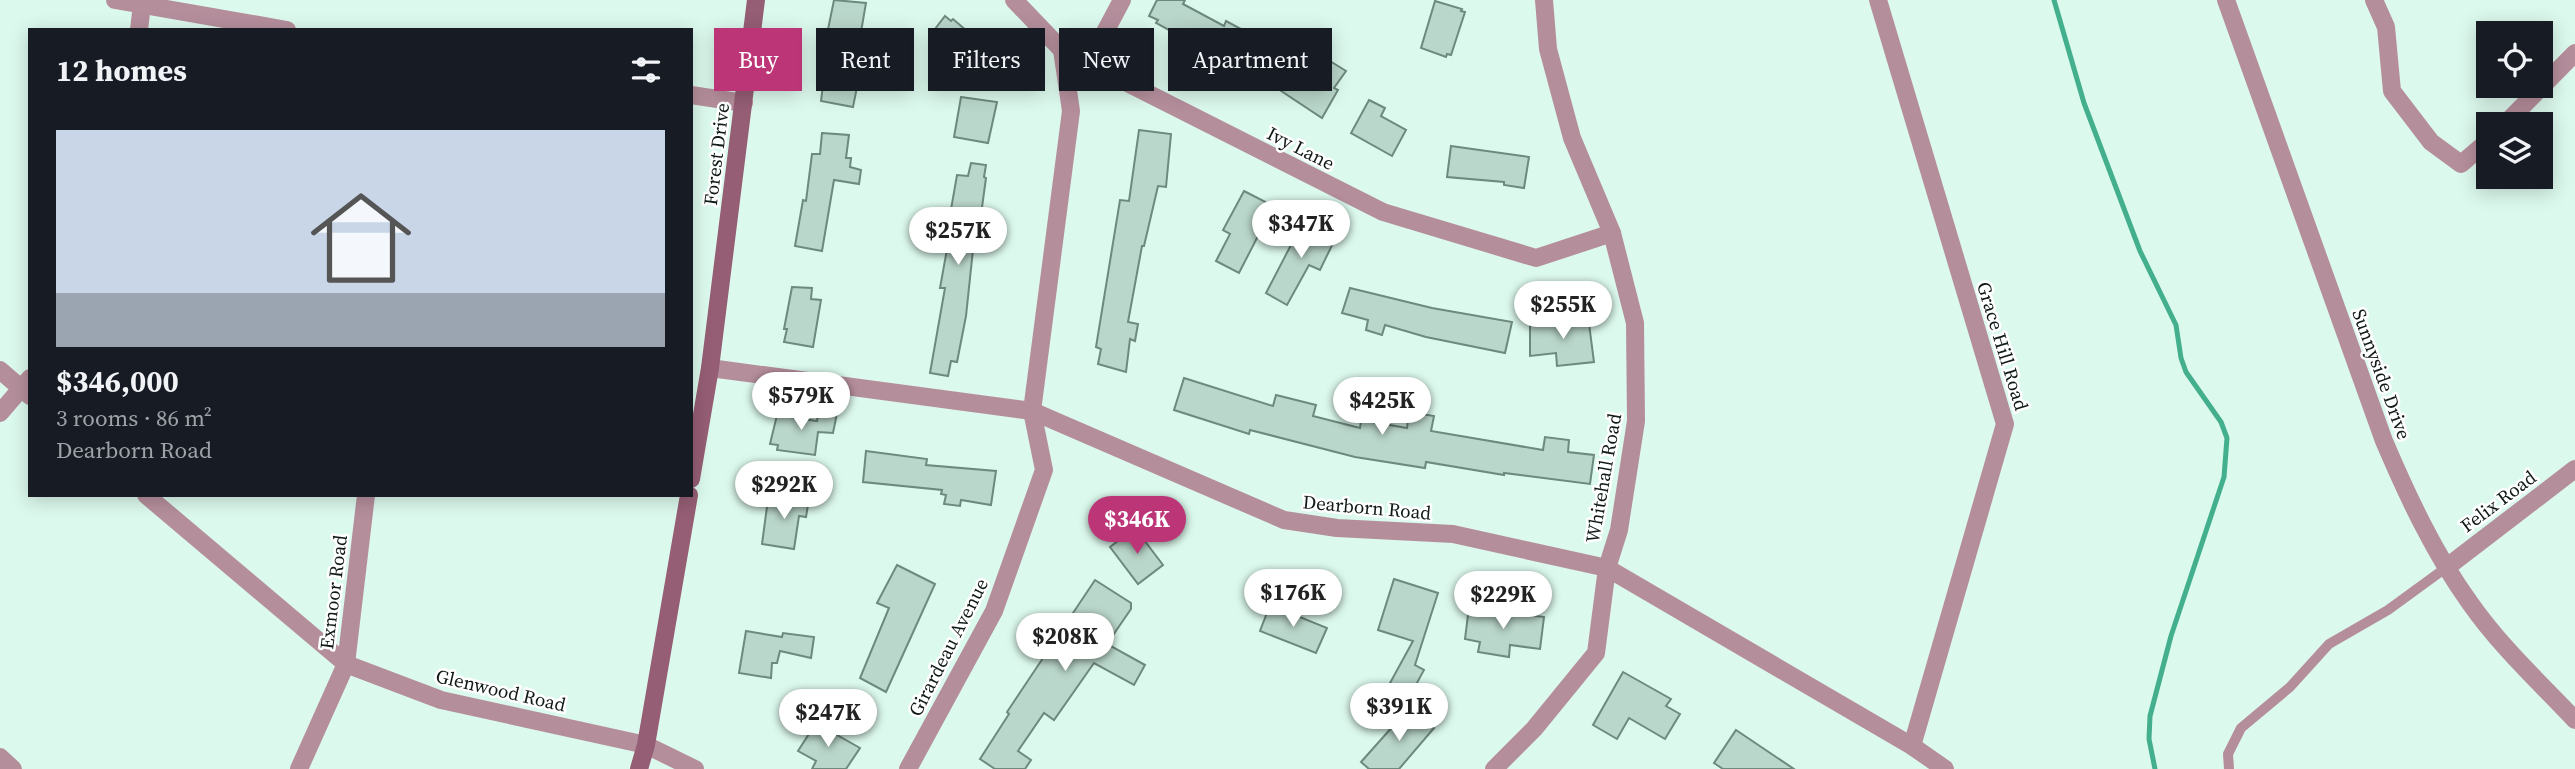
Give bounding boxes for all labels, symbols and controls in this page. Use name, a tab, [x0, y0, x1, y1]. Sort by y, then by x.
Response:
map controls	[2476, 21, 2553, 189]
button: locate	[2476, 21, 2553, 98]
chip: Buy	[714, 28, 802, 91]
chip: Rent	[816, 28, 914, 91]
chip: Filters	[928, 28, 1045, 91]
chip: New	[1059, 28, 1154, 91]
chip: Apartment	[1168, 28, 1332, 91]
text: 12 homes	[56, 50, 187, 91]
icon: filters	[627, 51, 665, 89]
street label: Forest Drive	[697, 101, 735, 207]
button: layers	[2476, 112, 2553, 189]
street label: Ivy Lane	[1263, 120, 1339, 176]
icon: home	[298, 175, 424, 301]
pin: $347K	[1252, 201, 1350, 260]
text: $347K	[1268, 207, 1334, 239]
pin: $257K	[909, 208, 1007, 267]
text: $257K	[925, 214, 991, 246]
street label: Grace Hill Road	[1971, 278, 2035, 414]
pin: $255K	[1514, 282, 1612, 341]
text: $255K	[1530, 288, 1596, 320]
street label: Sunnyside Drive	[2346, 305, 2418, 443]
text: $346,000	[56, 361, 179, 402]
pin: $579K	[752, 372, 850, 432]
pin: $425K	[1333, 378, 1431, 437]
text: $579K	[768, 379, 834, 411]
text: $425K	[1349, 384, 1415, 416]
text: 3 rooms · 86 m²	[56, 402, 212, 434]
street label: Whitehall Road	[1579, 411, 1627, 545]
text: Dearborn Road	[56, 434, 212, 466]
pin: $292K	[735, 462, 833, 521]
street label: Felix Road	[2455, 464, 2541, 538]
text: $292K	[751, 468, 817, 500]
street label: Dearborn Road	[1302, 488, 1433, 526]
pin: $346K	[1088, 496, 1186, 556]
text: $346K	[1104, 503, 1170, 535]
street label: Exmoor Road	[313, 533, 353, 651]
pin: $176K	[1244, 570, 1342, 629]
pin: $229K	[1454, 572, 1552, 631]
street label: Girardeau Avenue	[902, 574, 994, 720]
text: $176K	[1260, 576, 1326, 608]
text: $229K	[1470, 578, 1536, 610]
pin: $208K	[1016, 614, 1114, 673]
text: $208K	[1032, 620, 1098, 652]
street label: Glenwood Road	[434, 662, 569, 718]
pin: $391K	[1350, 684, 1448, 743]
pin: $247K	[779, 690, 877, 749]
text: $391K	[1366, 690, 1432, 722]
text: $247K	[795, 696, 861, 728]

